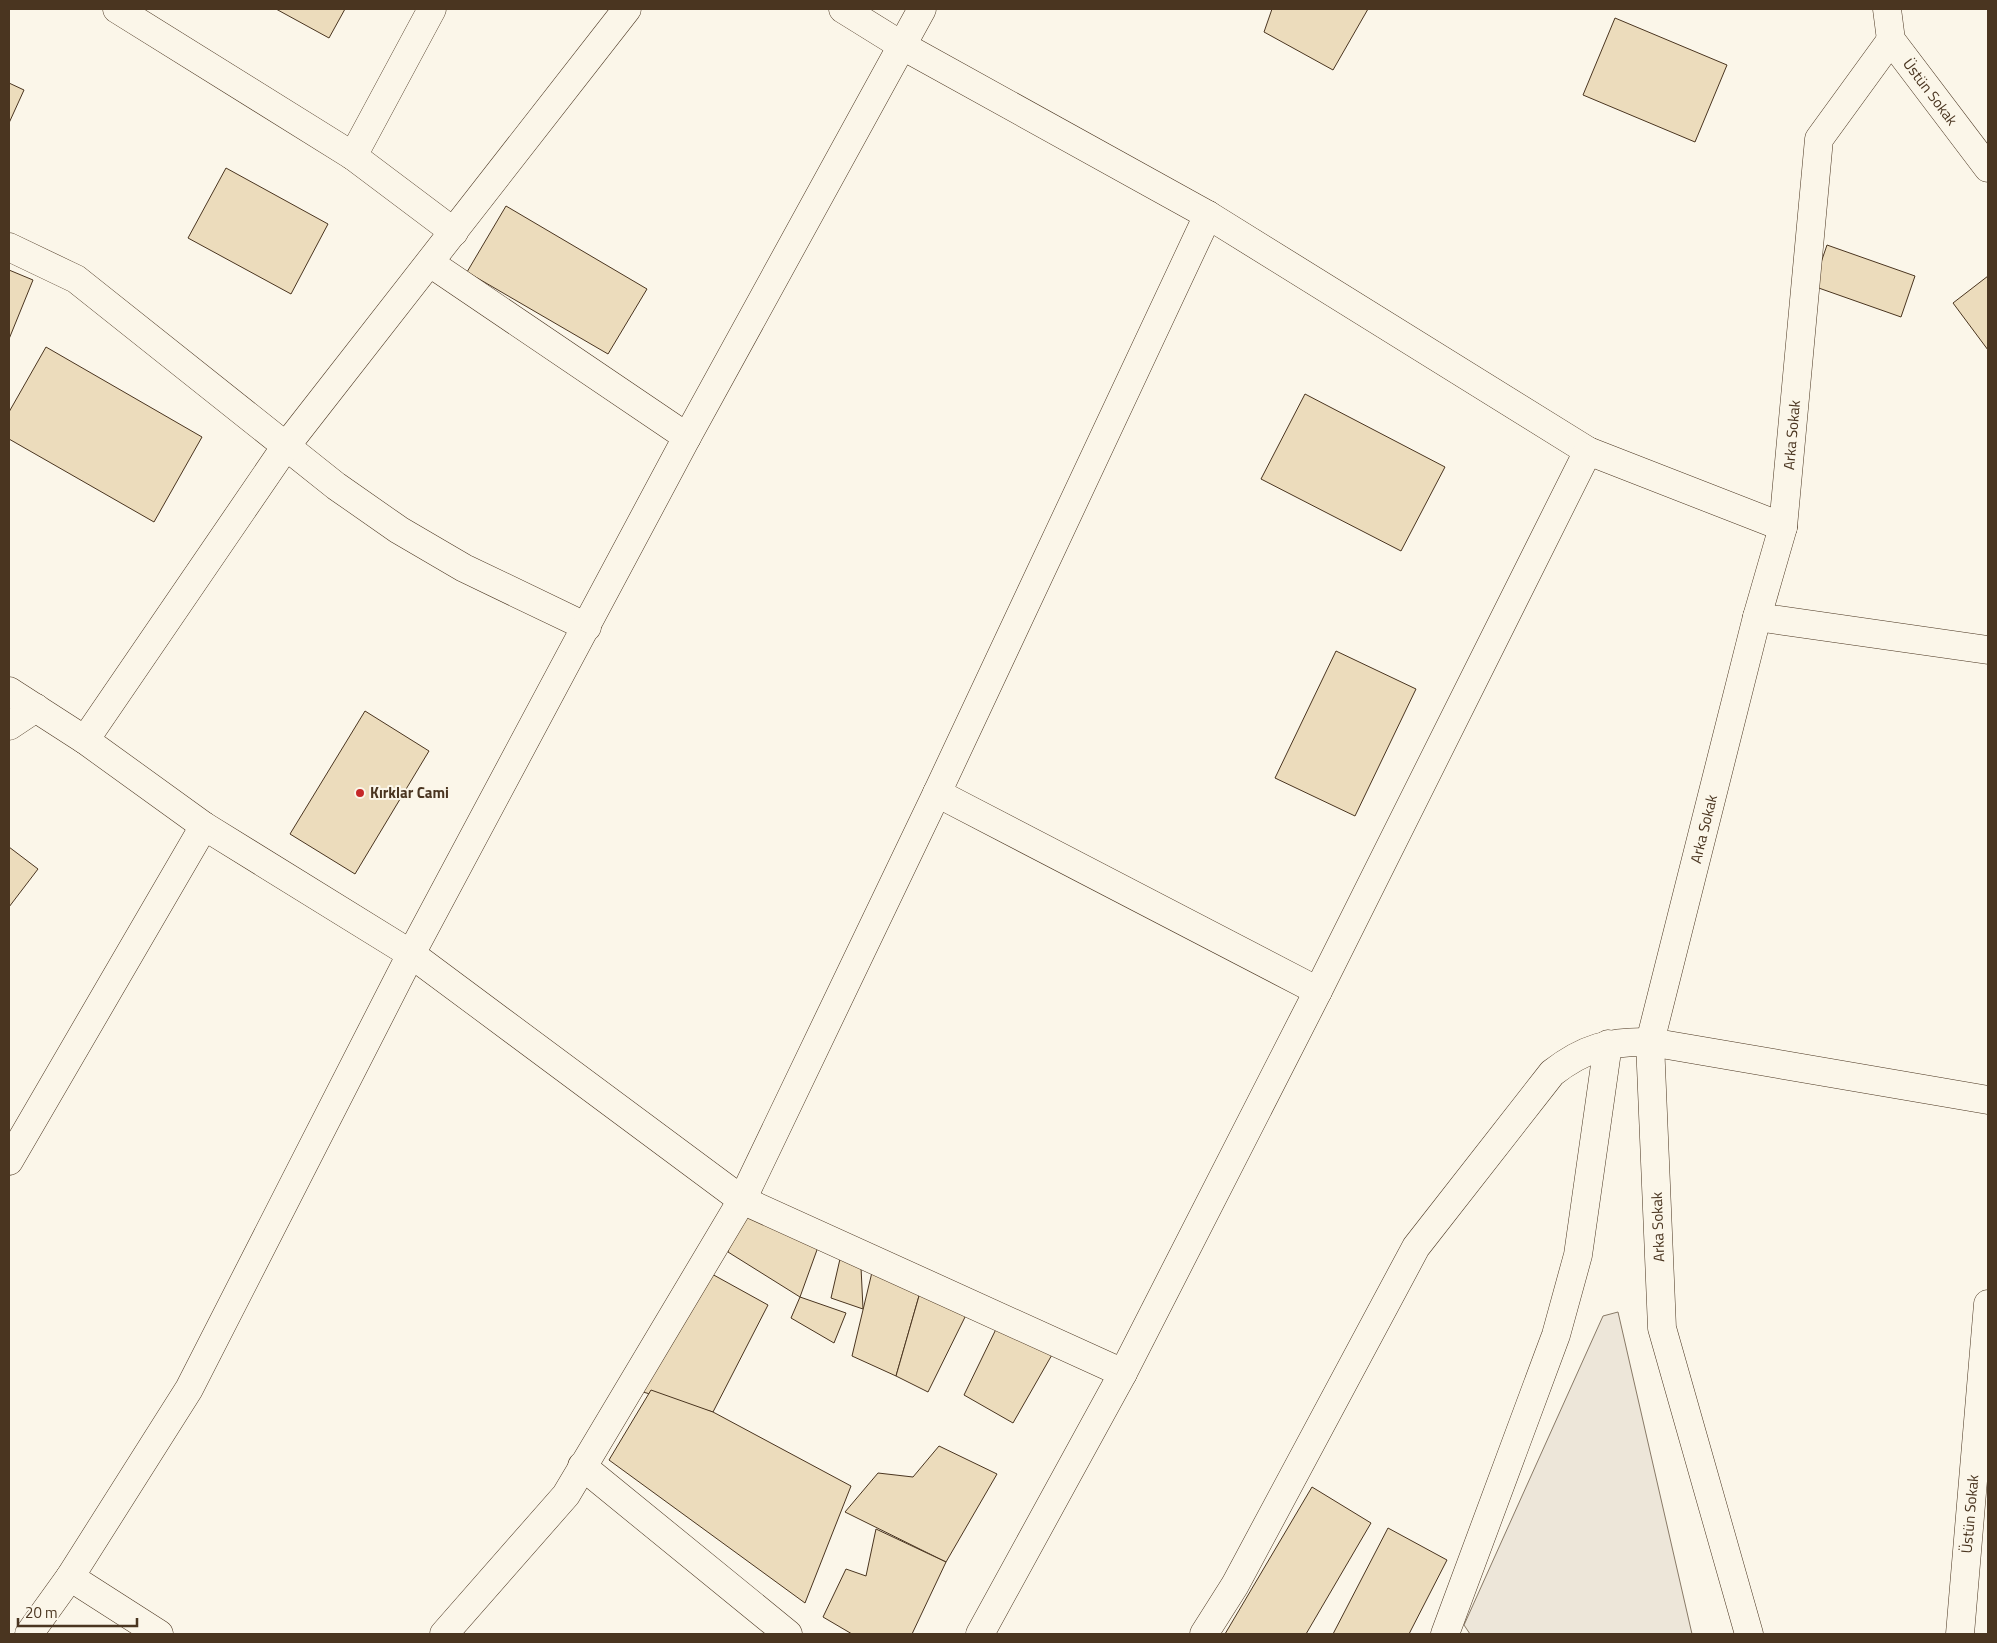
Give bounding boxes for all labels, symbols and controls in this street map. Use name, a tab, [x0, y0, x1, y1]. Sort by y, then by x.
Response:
street label: Üstün Sokak	[1897, 53, 1963, 130]
street label: Arka Sokak	[1777, 399, 1806, 471]
place label: Kırklar Cami	[370, 781, 449, 804]
marker: Kırklar Cami	[354, 787, 366, 799]
street label: Arka Sokak	[1684, 792, 1723, 866]
street label: Arka Sokak	[1645, 1192, 1670, 1262]
street label: Üstün Sokak	[1955, 1474, 1984, 1554]
scale bar	[18, 1596, 136, 1628]
text: 20 m	[25, 1601, 58, 1624]

